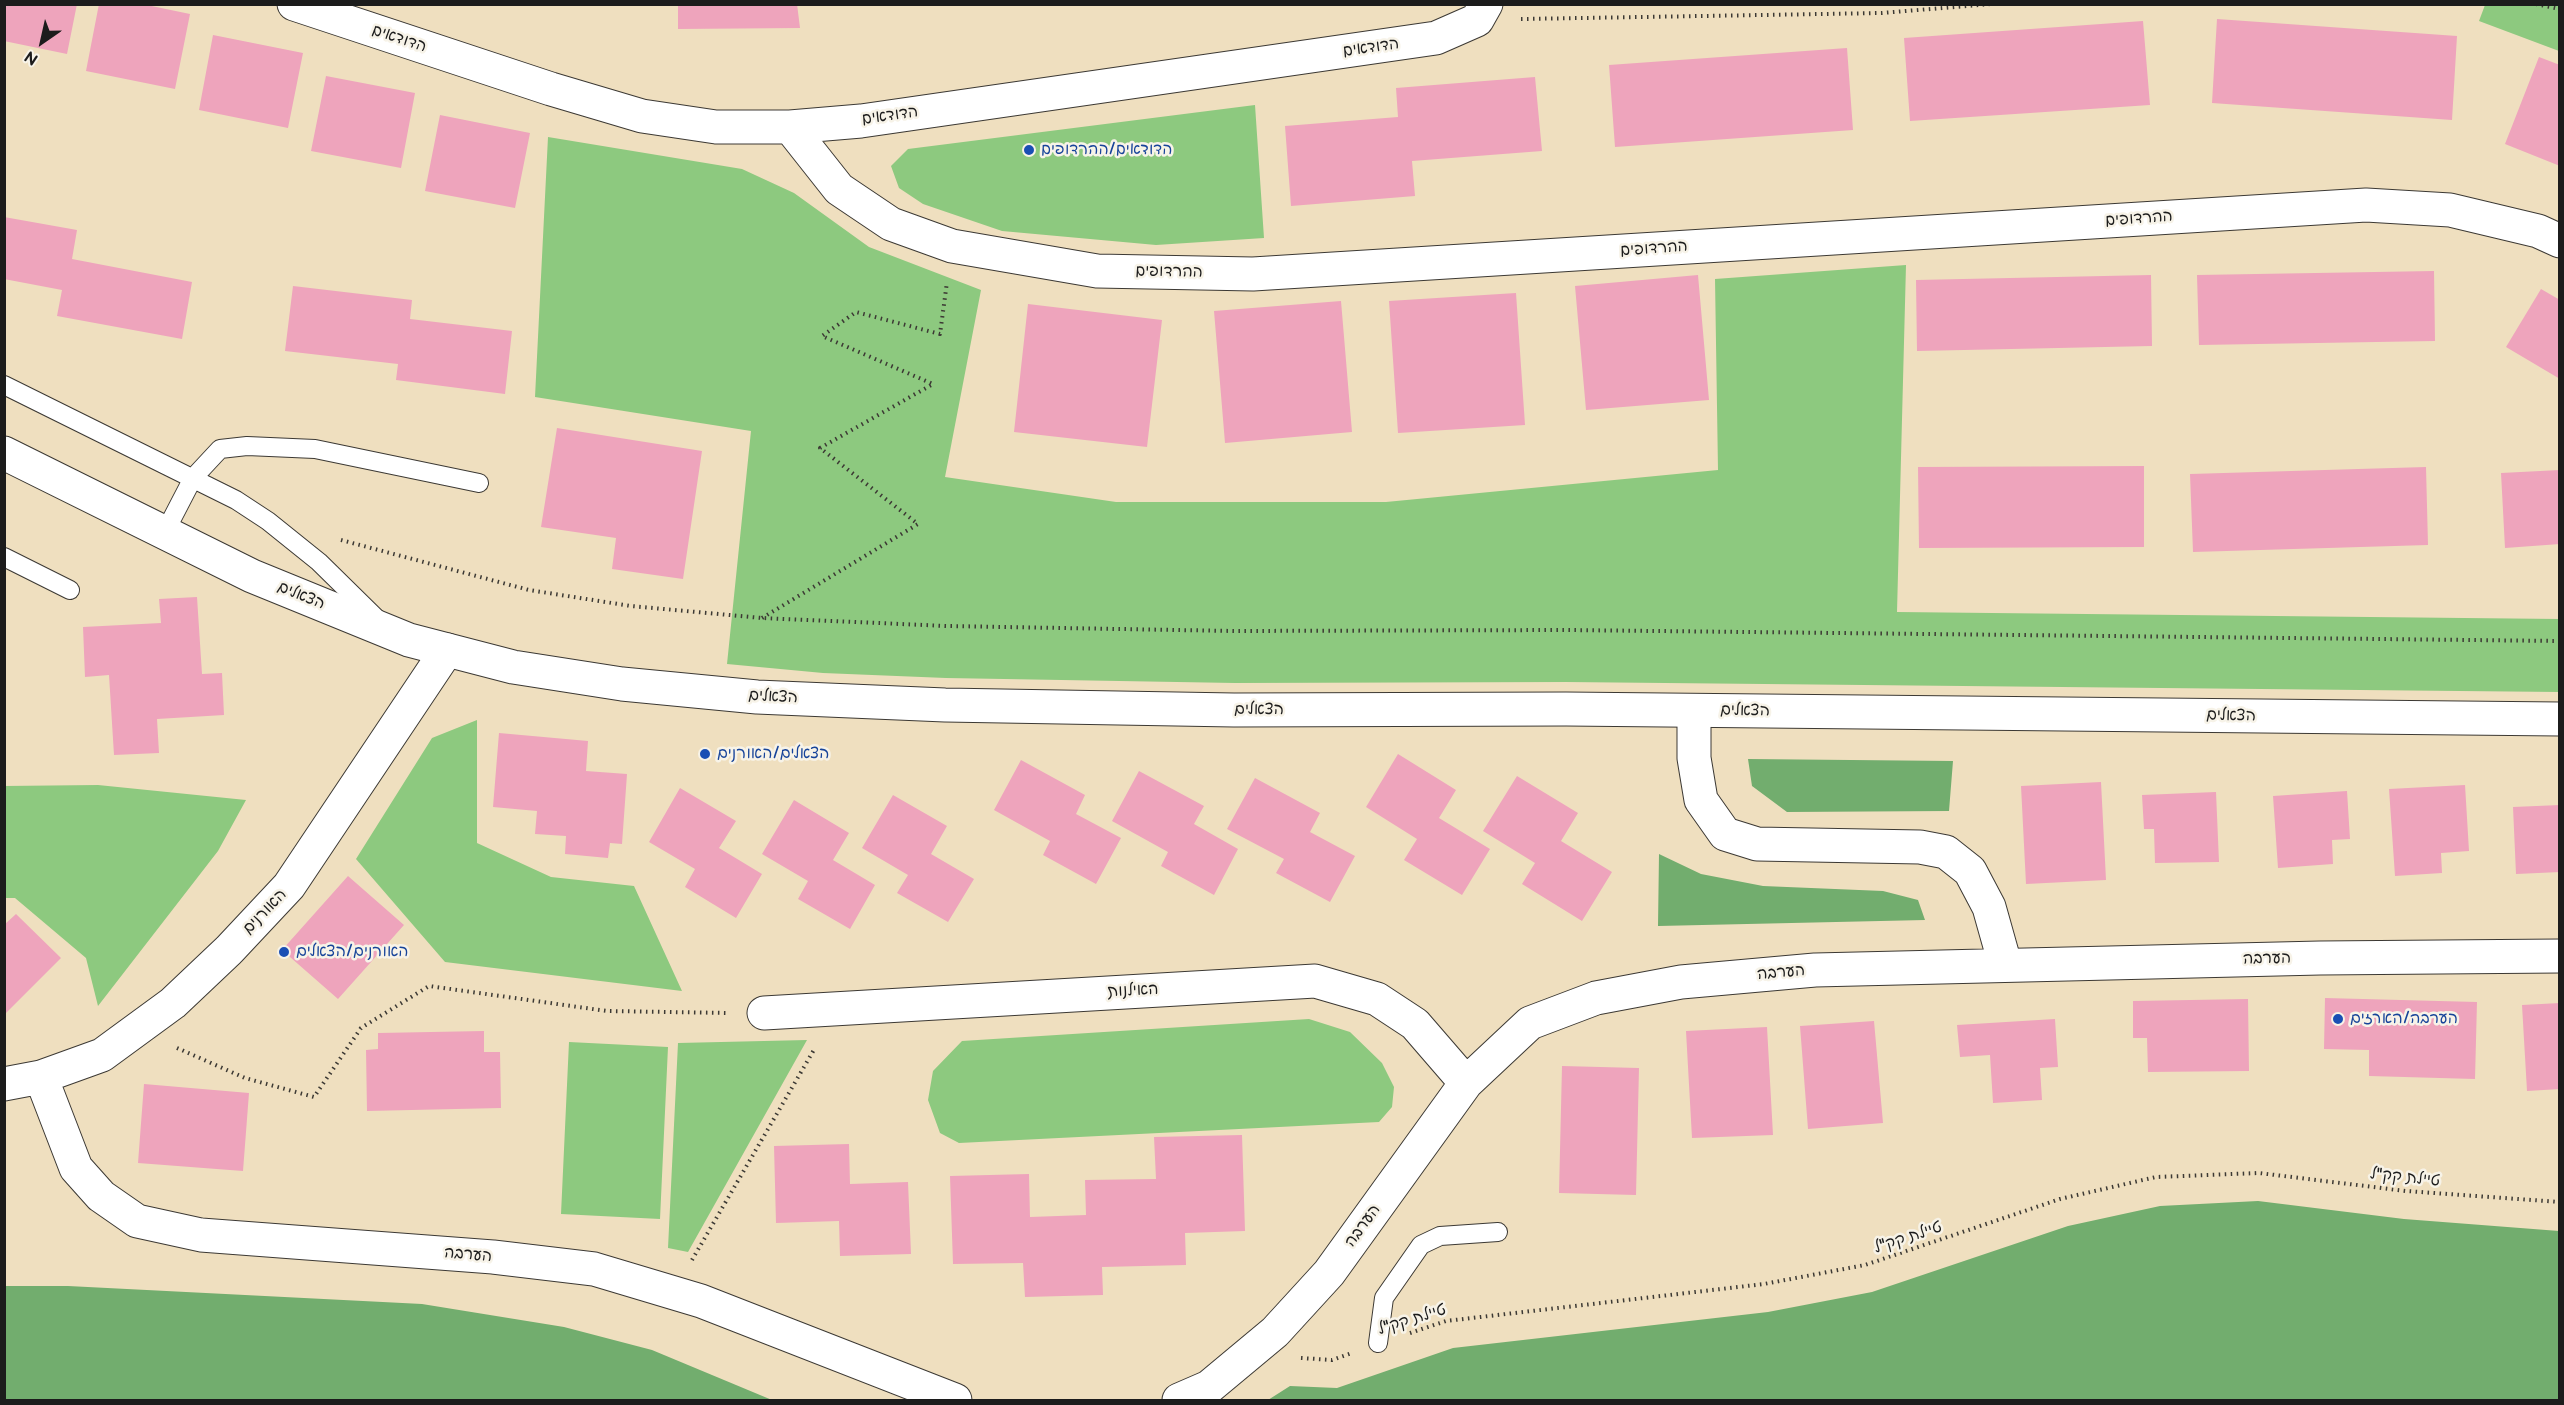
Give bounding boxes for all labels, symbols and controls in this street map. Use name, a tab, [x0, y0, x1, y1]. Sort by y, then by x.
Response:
north arrow	[12, 12, 72, 72]
street label: הדודאים	[369, 21, 429, 57]
street label: הדודאים	[1342, 35, 1400, 61]
text: N	[21, 46, 42, 69]
street label: הדודאים	[861, 103, 919, 129]
place label: הדודאים/ההרדופים	[1041, 140, 1172, 160]
marker: הדודאים/ההרדופים	[1022, 143, 1036, 157]
street label: ההרדופים	[2105, 207, 2173, 231]
street label: ההרדופים	[1620, 237, 1688, 261]
street label: ההרדופים	[1135, 262, 1203, 282]
street label: הצאלים	[274, 578, 328, 614]
street label: הצאלים	[748, 686, 798, 708]
street label: הצאלים	[1234, 700, 1284, 720]
street label: הצאלים	[1720, 701, 1770, 721]
street label: הצאלים	[2206, 706, 2256, 726]
place label: הצאלים/האורנים	[717, 744, 830, 764]
marker: הצאלים/האורנים	[698, 747, 712, 761]
street label: האורנים	[239, 885, 291, 939]
place label: האורנים/הצאלים	[296, 942, 409, 962]
marker: האורנים/הצאלים	[277, 945, 291, 959]
street label: הערבה	[2243, 949, 2291, 969]
street label: הערבה	[1756, 961, 1806, 985]
street label: האילנות	[1107, 980, 1159, 1002]
place label: הערבה/הארזים	[2350, 1009, 2458, 1029]
marker: הערבה/הארזים	[2331, 1012, 2345, 1026]
street label: טיילת קק"ל	[2369, 1165, 2441, 1191]
street label: הערבה	[1341, 1201, 1385, 1251]
street label: טיילת קק"ל	[1872, 1218, 1944, 1258]
street label: הערבה	[443, 1243, 493, 1267]
street label: טיילת קק"ל	[1376, 1301, 1448, 1339]

